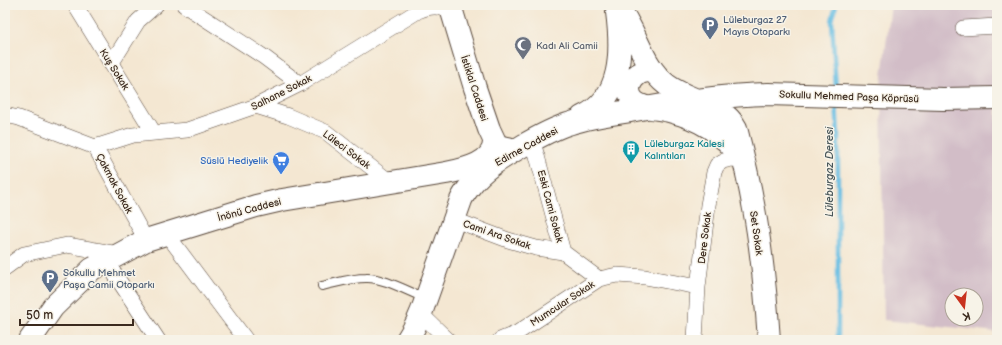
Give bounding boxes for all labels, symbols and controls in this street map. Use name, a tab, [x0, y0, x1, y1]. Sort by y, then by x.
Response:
place label: Lüleburgaz 27 Mayıs Otoparkı	[723, 14, 790, 38]
parking icon: Lüleburgaz 27 Mayıs Otoparkı	[700, 15, 720, 40]
mosque icon: Kadı Ali Camii	[513, 35, 533, 60]
place label: Kadı Ali Camii	[536, 40, 598, 52]
street label: Kuş Sokak	[97, 47, 132, 92]
street label: İstiklal Caddesi	[458, 54, 490, 123]
street label: Salhane Sokak	[249, 72, 314, 113]
street label: Sokullu Mehmed Paşa Köprüsü	[779, 89, 919, 105]
street label: Edirne Caddesi	[493, 125, 560, 169]
water label: Lüleburgaz Deresi	[823, 126, 836, 217]
street label: Lüleci Sokak	[320, 128, 373, 172]
place label: Lüleburgaz Kalesi Kalıntıları	[644, 138, 724, 162]
building icon: Lüleburgaz Kalesi Kalıntıları	[621, 139, 641, 164]
supermarket icon: Süslü Hediyelik	[271, 150, 291, 175]
street label: Çakmak Sokak	[93, 152, 135, 216]
place label: Süslü Hediyelik	[200, 155, 268, 167]
street label: Eski Cami Sokak	[535, 169, 565, 244]
street label: İnönü Caddesi	[216, 196, 282, 224]
street label: Set Sokak	[747, 210, 765, 256]
street label: Dere Sokak	[696, 212, 714, 265]
street label: Cami Ara Sokak	[461, 218, 532, 252]
place label: Sokullu Mehmet Paşa Camii Otoparkı	[63, 267, 155, 291]
parking icon: Sokullu Mehmet Paşa Camii Otoparkı	[40, 268, 60, 293]
street label: Mumcular Sokak	[528, 279, 597, 329]
north arrow	[944, 287, 984, 327]
scale bar	[20, 301, 133, 327]
text: 50 m	[26, 308, 53, 323]
text: K	[961, 309, 972, 324]

